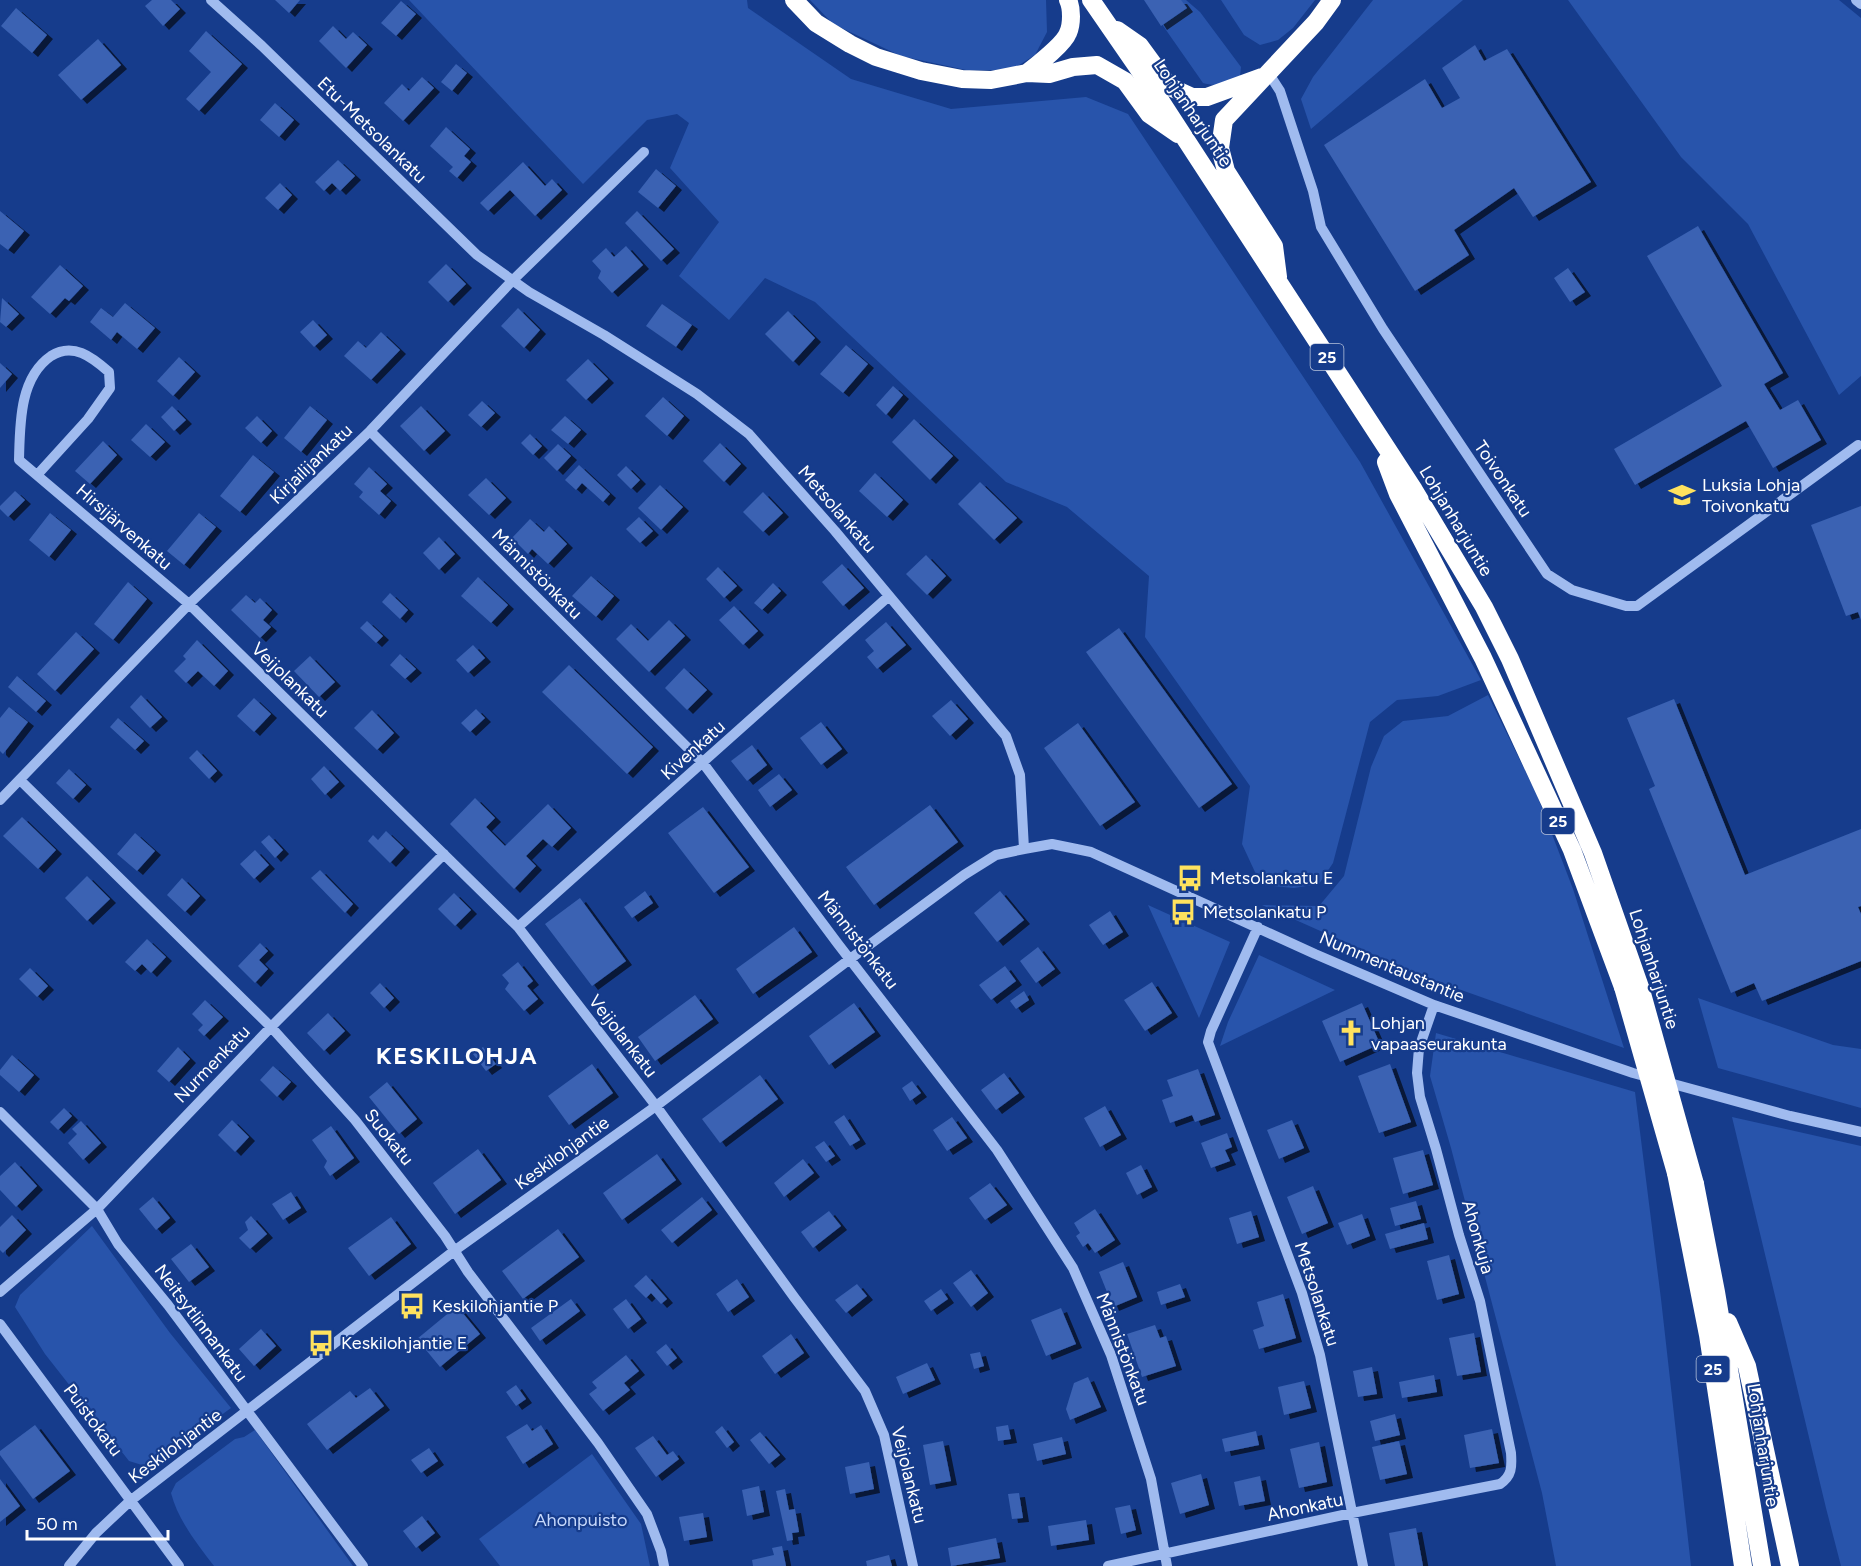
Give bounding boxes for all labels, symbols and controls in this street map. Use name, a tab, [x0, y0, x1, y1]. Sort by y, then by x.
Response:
street label: Lohjanharjuntie	[1149, 55, 1237, 171]
street label: Etu-Metsolankatu	[313, 72, 431, 188]
road number: 25	[1310, 344, 1344, 370]
street label: Kirjailijankatu	[265, 419, 357, 509]
street label: Toivonkatu	[1469, 437, 1537, 521]
street label: Metsolankatu	[793, 461, 881, 557]
street label: Lohjanharjuntie	[1414, 462, 1498, 580]
place label: Luksia Lohja Toivonkatu	[1702, 474, 1800, 517]
street label: Hirsijärvenkatu	[71, 479, 177, 575]
school or university icon: Luksia Lohja Toivonkatu	[1667, 480, 1697, 510]
street label: Männistönkatu	[487, 524, 587, 624]
street label: Veijolankatu	[247, 638, 333, 722]
street label: Kivenkatu	[656, 715, 730, 785]
road number: 25	[1542, 808, 1574, 834]
bus stop icon: Metsolankatu E	[1175, 863, 1205, 893]
place label: Metsolankatu E	[1210, 867, 1334, 889]
street label: Männistönkatu	[813, 886, 903, 994]
bus stop icon: Metsolankatu P	[1168, 897, 1198, 927]
place label: Metsolankatu P	[1203, 901, 1326, 923]
street label: Lohjanharjuntie	[1624, 906, 1684, 1032]
street label: Nummentaustantie	[1316, 926, 1468, 1008]
street label: Veijolankatu	[584, 990, 662, 1082]
place label: Lohjan vapaaseurakunta	[1371, 1012, 1507, 1055]
church icon: Lohjan vapaaseurakunta	[1336, 1018, 1366, 1048]
street label: Nurmenkatu	[169, 1020, 255, 1108]
district label: KESKILOHJA	[376, 1041, 538, 1070]
street label: Suokatu	[360, 1104, 418, 1170]
street label: Keskilohjantie	[511, 1111, 614, 1195]
street label: Ahonkuja	[1457, 1198, 1499, 1276]
street label: Metsolankatu	[1290, 1239, 1344, 1349]
street label: Neitsytlinnankatu	[150, 1260, 252, 1386]
street label: Männistönkatu	[1091, 1290, 1155, 1408]
bus stop icon: Keskilohjantie P	[397, 1291, 427, 1321]
place label: Keskilohjantie P	[432, 1295, 558, 1317]
bus stop icon: Keskilohjantie E	[306, 1328, 336, 1358]
place label: Keskilohjantie E	[341, 1332, 467, 1354]
road number: 25	[1696, 1356, 1730, 1382]
street label: Puistokatu	[59, 1380, 127, 1460]
street label: Lohjanharjuntie	[1742, 1382, 1784, 1509]
street label: Keskilohjantie	[124, 1404, 226, 1488]
street label: Veijolankatu	[886, 1424, 932, 1526]
street label: Ahonkatu	[1265, 1488, 1345, 1526]
scale bar	[27, 1503, 168, 1541]
park label: Ahonpuisto	[534, 1509, 628, 1531]
text: 50 m	[36, 1513, 78, 1535]

